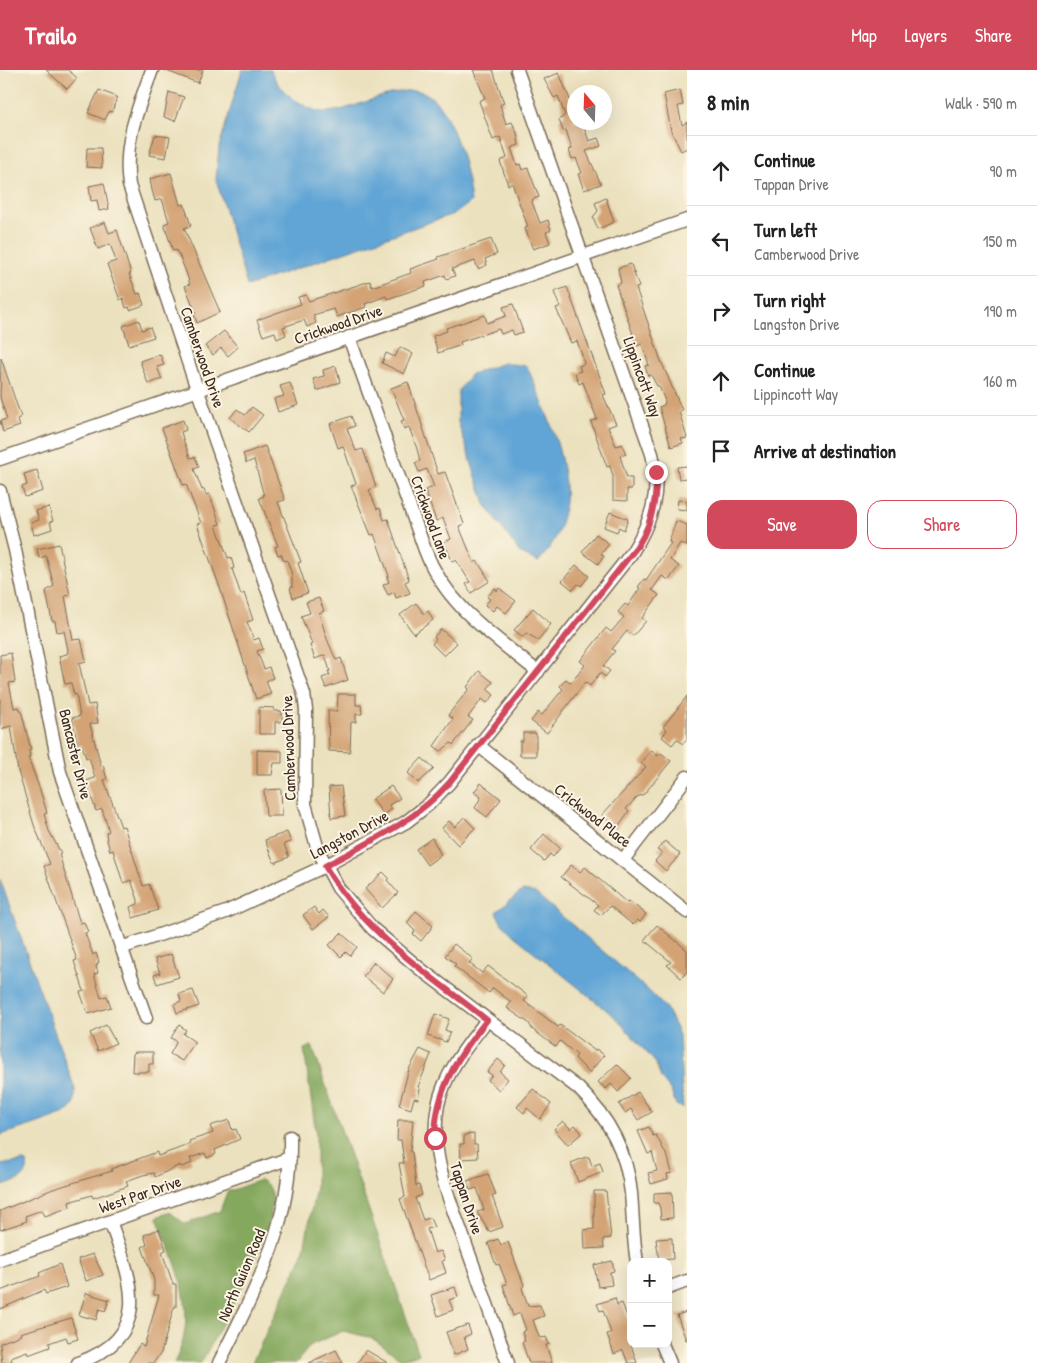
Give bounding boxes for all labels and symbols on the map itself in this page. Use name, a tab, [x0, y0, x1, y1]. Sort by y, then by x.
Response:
north arrow	[567, 85, 612, 130]
street label: Crickwood Drive	[291, 298, 386, 349]
street label: Camberwood Drive	[175, 304, 231, 411]
street label: Lippincott Way	[618, 334, 668, 421]
route end	[645, 461, 668, 484]
street label: Crickwood Lane	[406, 472, 456, 562]
street label: Camberwood Drive	[275, 694, 301, 801]
street label: Bancaster Drive	[54, 707, 98, 802]
street label: Crickwood Place	[550, 778, 637, 852]
street label: Langston Drive	[306, 804, 393, 864]
route start	[424, 1127, 447, 1150]
street label: Tappan Drive	[445, 1159, 489, 1238]
street label: West Par Drive	[96, 1169, 185, 1218]
street label: North Guion Road	[212, 1225, 270, 1325]

